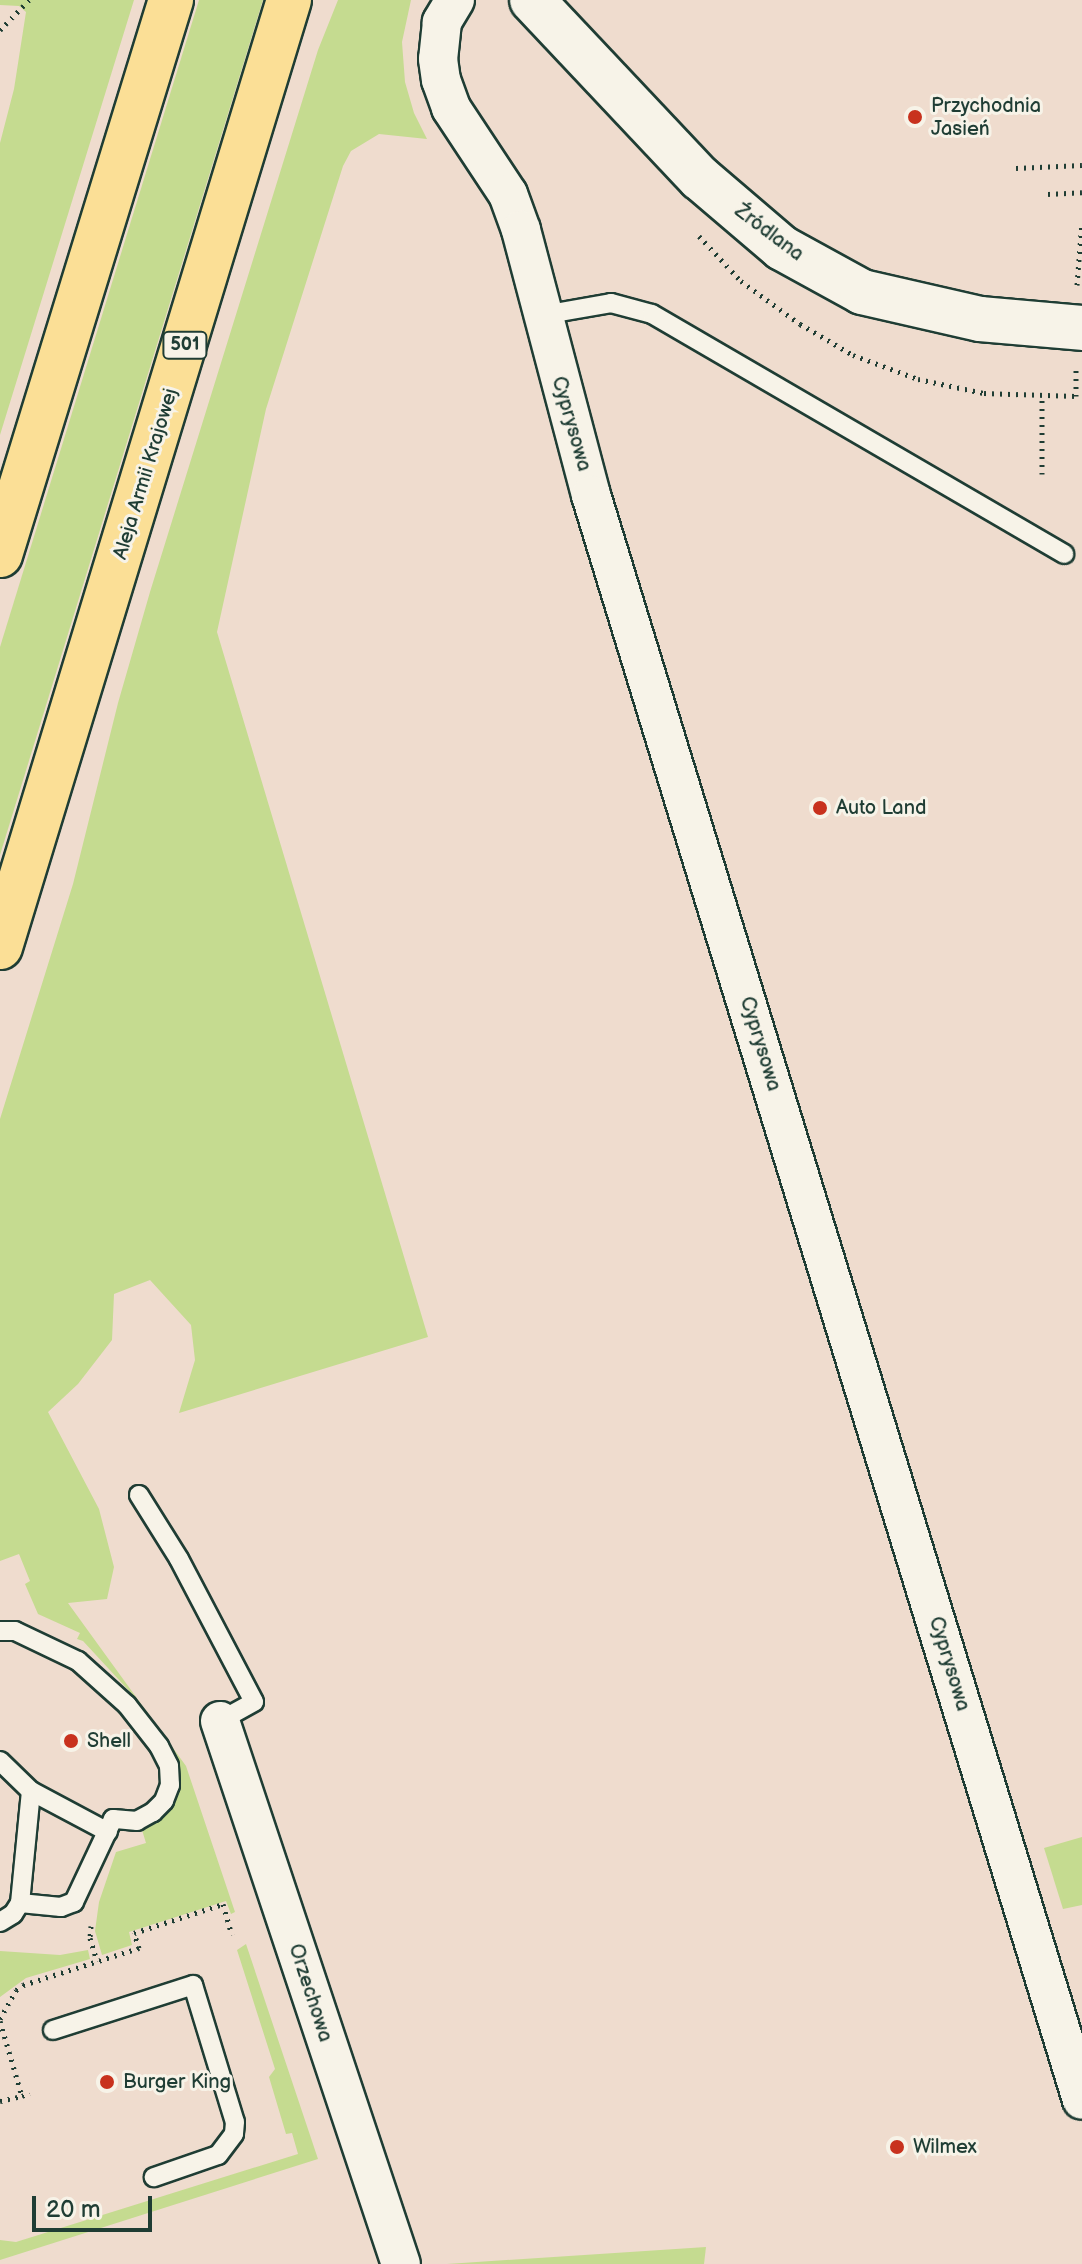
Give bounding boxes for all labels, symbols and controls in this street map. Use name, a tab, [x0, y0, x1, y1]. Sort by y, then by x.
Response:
place label: Przychodnia Jasień	[931, 94, 1041, 141]
marker: Przychodnia Jasień	[906, 108, 924, 126]
street label: Źródlana	[730, 199, 808, 267]
road number: 501	[161, 331, 209, 359]
street label: Cyprysowa	[546, 374, 596, 474]
street label: Aleja Armii Krajowej	[109, 386, 183, 562]
place label: Auto Land	[836, 796, 926, 820]
marker: Auto Land	[811, 799, 829, 817]
street label: Cyprysowa	[734, 994, 786, 1094]
street label: Cyprysowa	[923, 1614, 975, 1714]
place label: Shell	[87, 1729, 131, 1753]
marker: Shell	[62, 1732, 80, 1750]
street label: Orzechowa	[283, 1941, 337, 2045]
place label: Burger King	[123, 2070, 231, 2094]
marker: Burger King	[98, 2073, 116, 2091]
place label: Wilmex	[913, 2135, 977, 2159]
marker: Wilmex	[888, 2138, 906, 2156]
scale bar	[36, 2180, 156, 2230]
text: 20 m	[46, 2195, 101, 2224]

